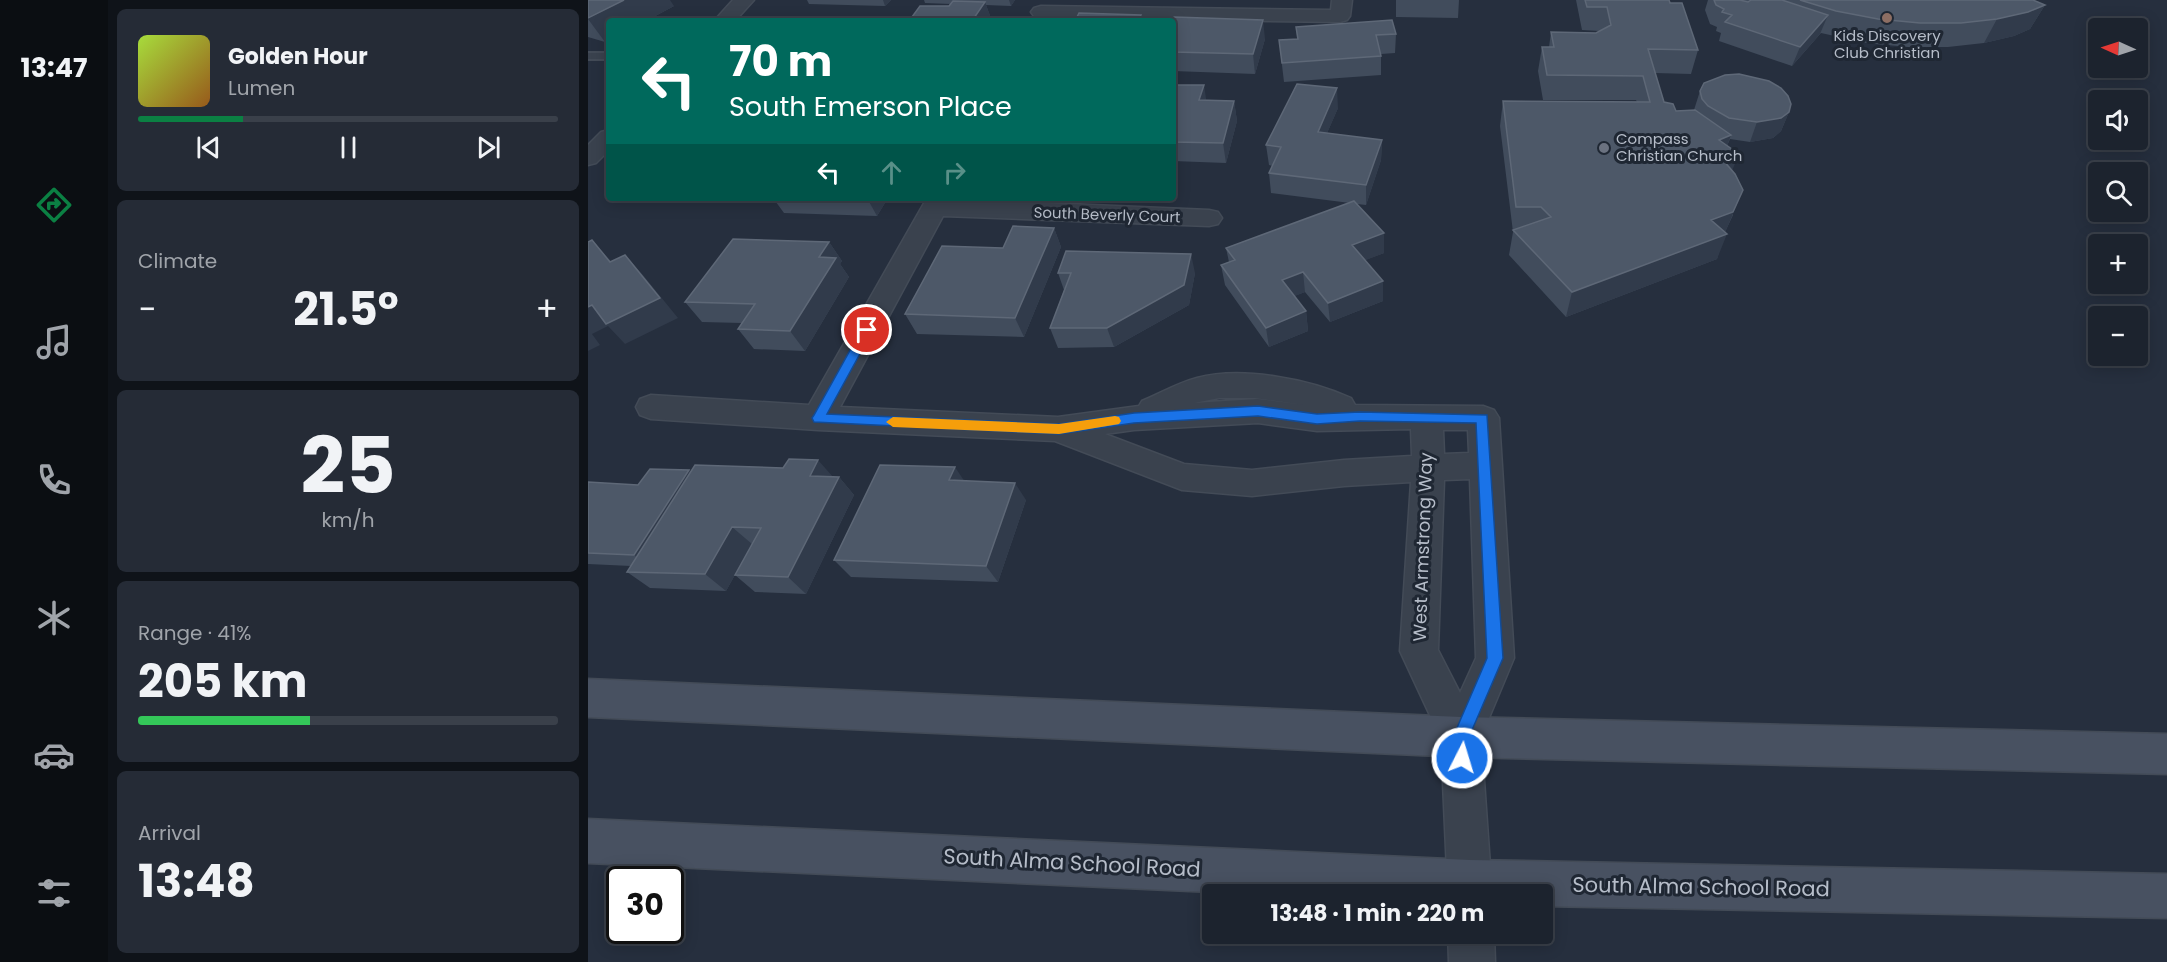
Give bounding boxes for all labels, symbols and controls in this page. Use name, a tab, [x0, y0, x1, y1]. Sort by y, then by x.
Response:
marker: Kids Discovery Club Christian	[1880, 11, 1894, 25]
north arrow	[2088, 18, 2148, 78]
map controls	[2088, 18, 2148, 366]
place label: Kids Discovery Club Christian	[1833, 25, 1941, 63]
text: 70 m	[729, 32, 832, 91]
text: Golden Hour	[228, 41, 368, 72]
icon: left	[630, 42, 708, 120]
text: 13:47	[21, 49, 87, 86]
text: Lumen	[228, 74, 295, 102]
text: South Emerson Place	[729, 88, 1012, 125]
button: sound	[2088, 90, 2148, 150]
place label: Compass Christian Church	[1616, 128, 1742, 166]
icon: previous	[192, 131, 225, 164]
icon: pause	[332, 131, 365, 164]
icon: next	[472, 131, 505, 164]
marker: Compass Christian Church	[1597, 141, 1611, 155]
icon: left	[812, 156, 845, 189]
icon: ahead	[875, 156, 908, 189]
icon: right	[938, 156, 971, 189]
button: search	[2088, 162, 2148, 222]
icon: directions	[33, 184, 75, 226]
street label: South Beverly Court	[1033, 201, 1181, 228]
button: +	[2088, 234, 2148, 294]
text: Climate	[138, 247, 217, 275]
text: 21.5°	[293, 278, 399, 341]
text: −	[138, 286, 156, 333]
text: +	[535, 286, 558, 333]
pin	[841, 304, 892, 355]
button: −	[2088, 306, 2148, 366]
icon: arrive	[850, 313, 883, 346]
icon: music	[33, 321, 75, 363]
text: 25	[300, 411, 396, 520]
street label: West Armstrong Way	[1407, 452, 1438, 642]
icon: phone	[33, 459, 75, 501]
text: km/h	[321, 506, 375, 534]
icon: climate	[33, 597, 75, 639]
text: Range · 41%	[138, 619, 251, 647]
text: 205 km	[138, 650, 307, 713]
position arrow	[1430, 726, 1494, 790]
icon: car	[33, 734, 75, 776]
text: Arrival	[138, 819, 201, 847]
street label: South Alma School Road	[943, 841, 1201, 884]
text: 13:48	[138, 850, 255, 913]
speed limit sign: 30	[606, 866, 684, 944]
street label: South Alma School Road	[1572, 870, 1830, 903]
icon: filters	[33, 872, 75, 914]
text: 13:48 · 1 min · 220 m	[1271, 898, 1484, 929]

